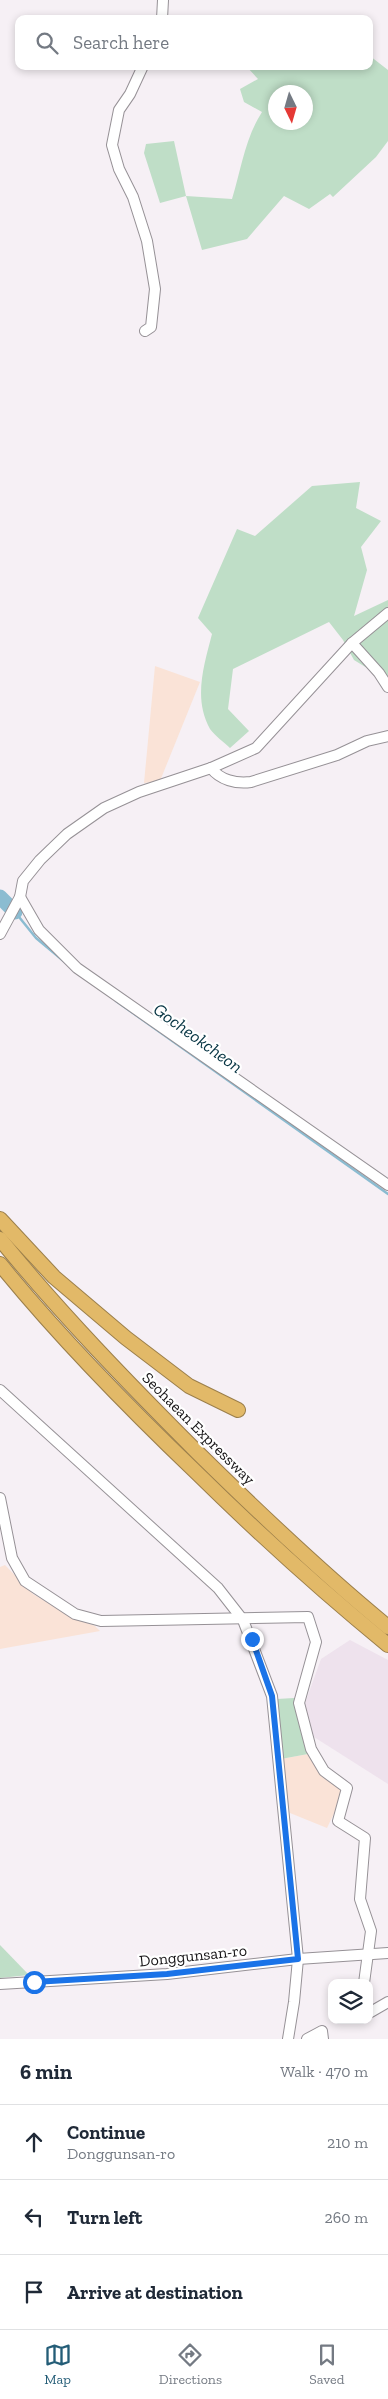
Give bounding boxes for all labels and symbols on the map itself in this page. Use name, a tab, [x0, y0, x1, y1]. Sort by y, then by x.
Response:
north arrow	[268, 85, 313, 130]
water label: Gocheokcheon	[149, 998, 247, 1078]
street label: Seohaean Expressway	[138, 1368, 260, 1489]
route end	[241, 1628, 264, 1651]
street label: Donggunsan-ro	[138, 1940, 248, 1971]
route start	[23, 1971, 46, 1994]

